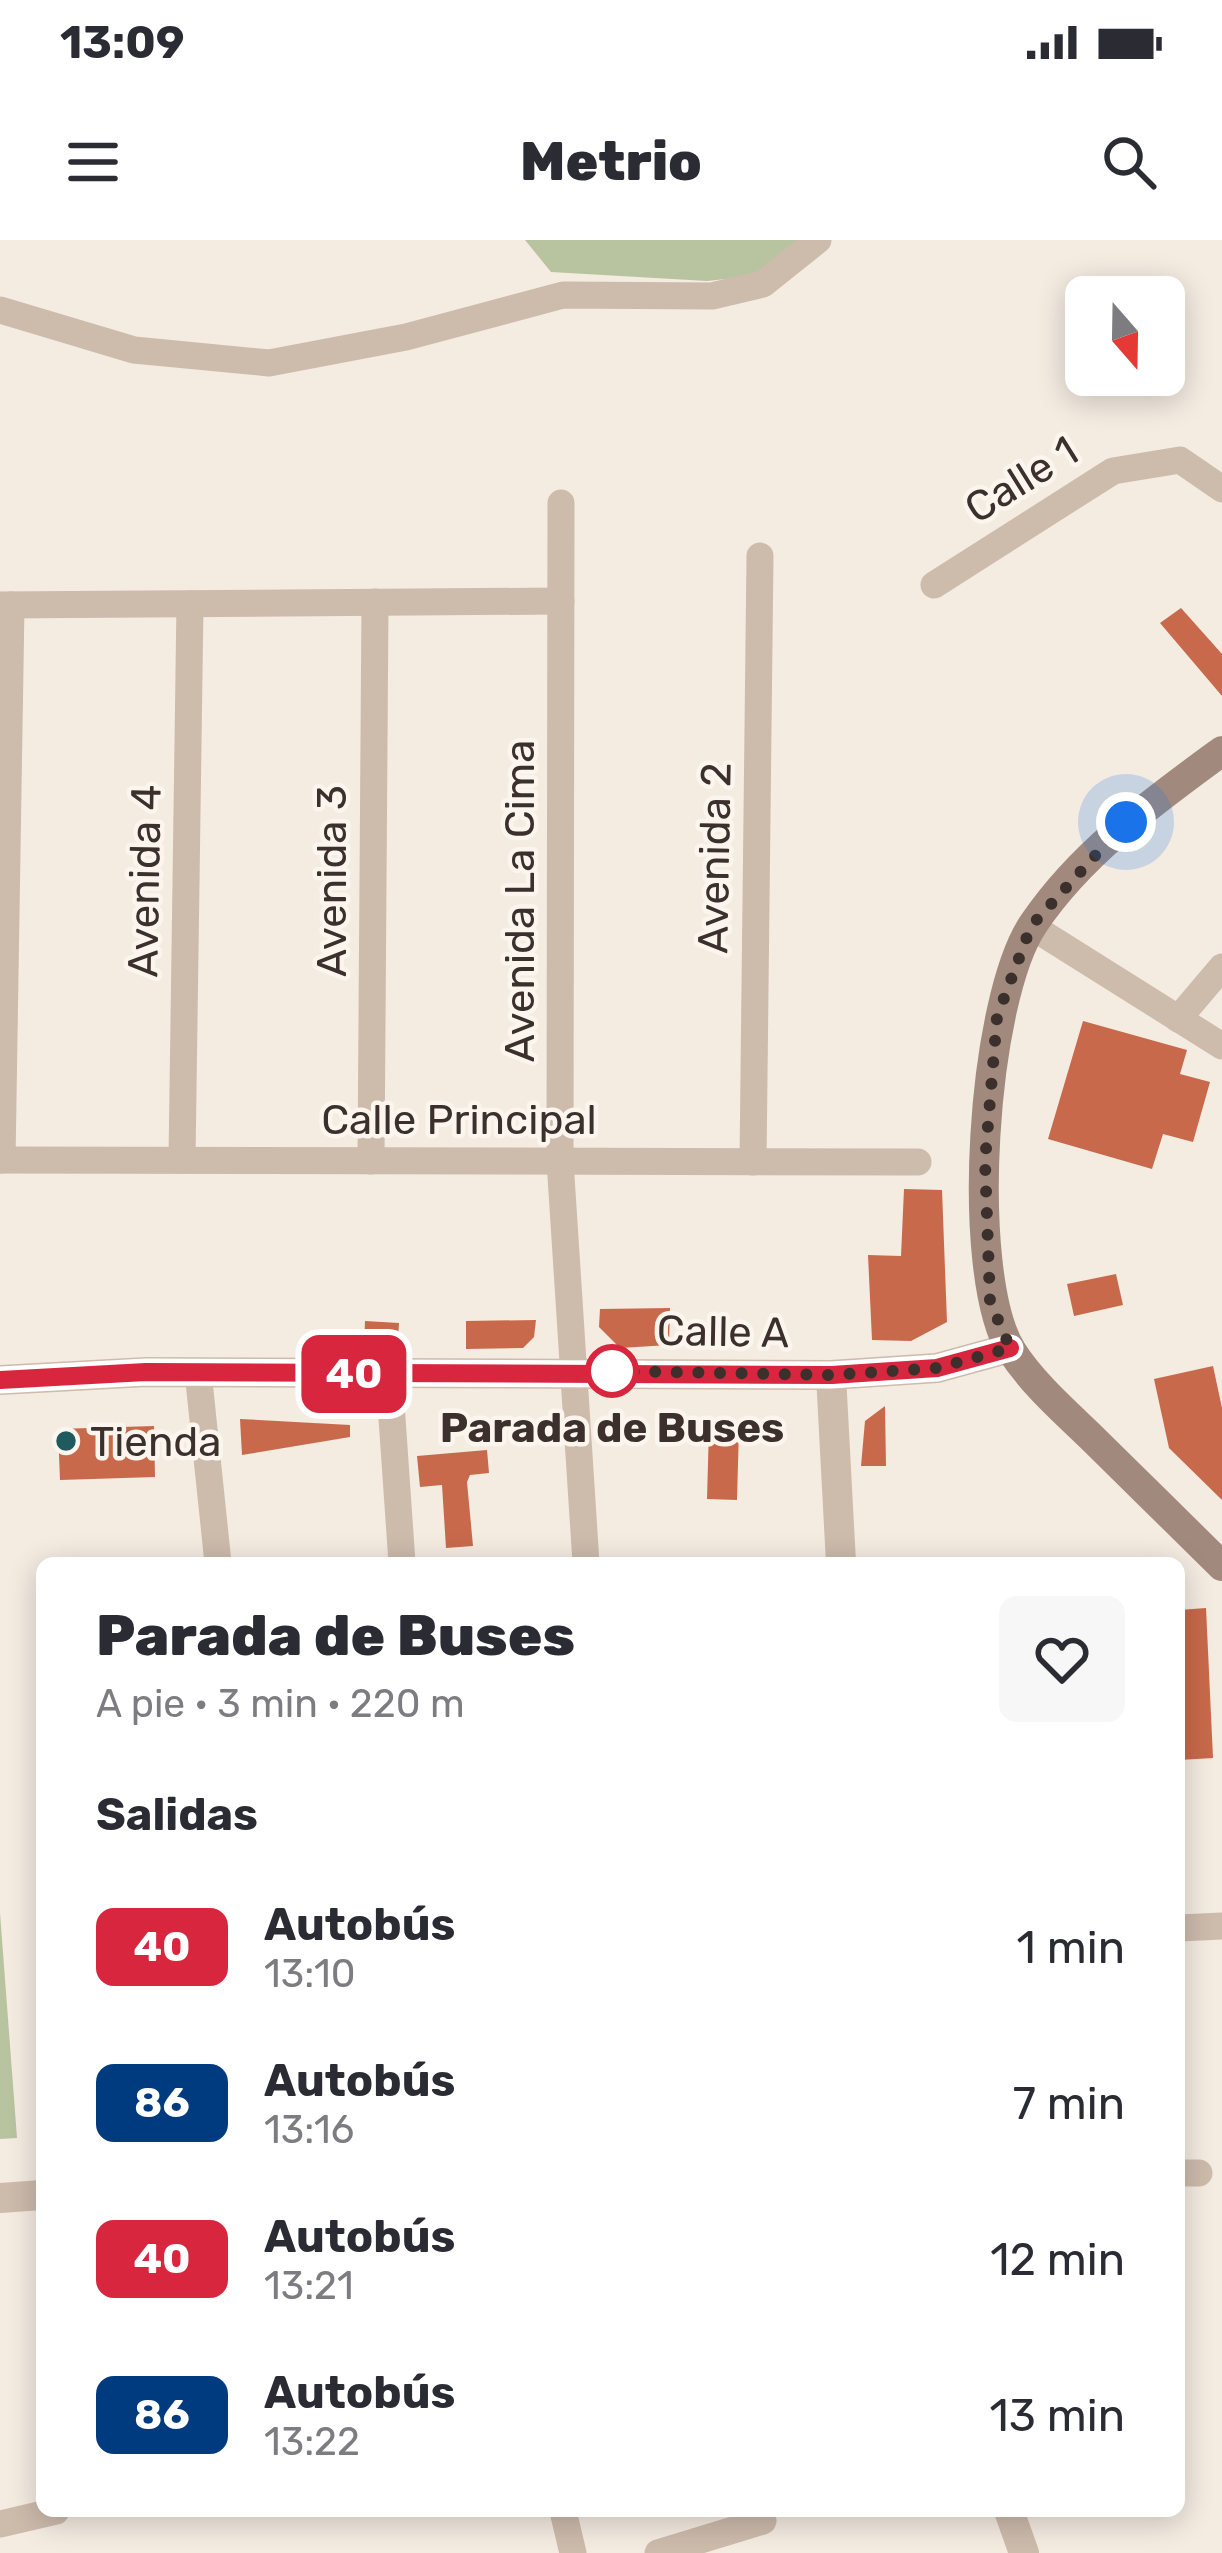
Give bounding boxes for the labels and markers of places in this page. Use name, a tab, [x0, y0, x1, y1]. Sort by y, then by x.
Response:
marker: Parada de Buses	[587, 1346, 637, 1396]
place label: Parada de Buses	[440, 1403, 784, 1453]
place label: Tienda	[90, 1417, 222, 1467]
marker: Tienda	[53, 1428, 79, 1454]

